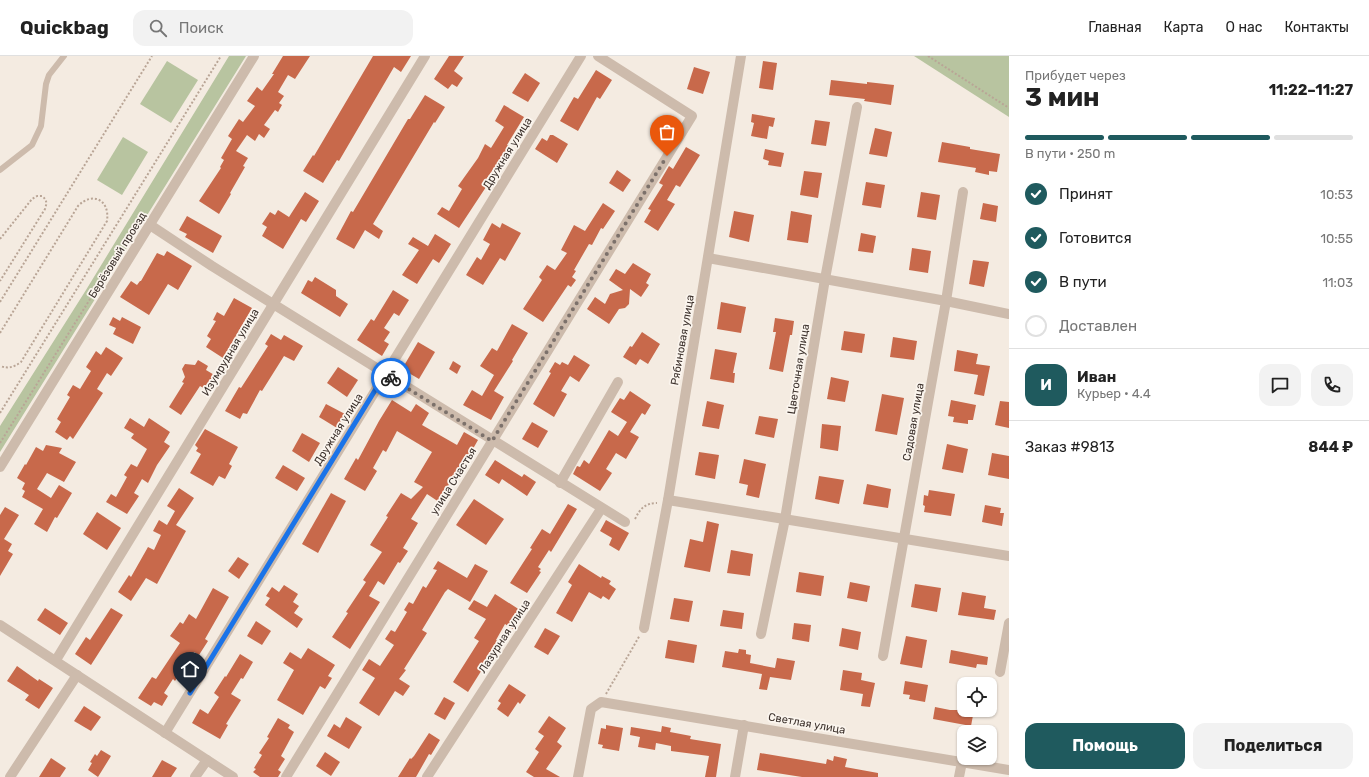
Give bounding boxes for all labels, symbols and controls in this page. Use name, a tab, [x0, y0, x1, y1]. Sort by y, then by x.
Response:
search box	[133, 10, 413, 46]
text: Quickbag	[20, 16, 109, 39]
icon: search	[147, 17, 169, 39]
text: Поиск	[179, 19, 224, 37]
text: Главная	[1088, 19, 1142, 36]
text: Карта	[1164, 19, 1204, 36]
text: О нас	[1226, 19, 1262, 36]
text: Контакты	[1284, 19, 1349, 36]
text: Прибудет через	[1025, 68, 1126, 83]
text: 11:22–11:27	[1269, 81, 1353, 99]
text: 3 мин	[1025, 82, 1100, 113]
street label: Дружная улица	[480, 115, 535, 191]
pin	[650, 115, 684, 156]
icon: bag	[656, 121, 678, 143]
text: В пути · 250 m	[1025, 146, 1115, 161]
icon: check	[1025, 183, 1047, 205]
text: Принят	[1059, 185, 1113, 203]
text: 10:53	[1320, 187, 1353, 202]
street label: Берёзовый проезд	[86, 210, 149, 301]
icon: check	[1025, 227, 1047, 249]
text: Готовится	[1059, 229, 1132, 247]
text: 10:55	[1320, 231, 1353, 246]
icon: check	[1025, 271, 1047, 293]
text: В пути	[1059, 273, 1107, 291]
text: 11:03	[1322, 275, 1353, 290]
street label: Рябиновая улица	[668, 294, 697, 386]
street label: Изумрудная улица	[199, 306, 262, 398]
text: Доставлен	[1059, 317, 1137, 335]
street label: Цветочная улица	[785, 323, 812, 415]
courier	[371, 358, 411, 398]
button: chat	[1259, 364, 1301, 406]
button: phone	[1311, 364, 1353, 406]
icon: bike	[380, 367, 402, 389]
text: Иван	[1077, 368, 1116, 386]
text: И	[1040, 376, 1052, 394]
street label: Садовая улица	[900, 382, 927, 462]
text: Курьер · 4.4	[1077, 386, 1151, 401]
street label: Дружная улица	[311, 391, 366, 467]
text: Заказ #9813	[1025, 438, 1115, 456]
text: 844 ₽	[1308, 438, 1353, 456]
street label: улица Счастья	[428, 445, 479, 517]
street label: Лазурная улица	[476, 597, 533, 676]
pin	[173, 652, 207, 693]
icon: home	[179, 658, 201, 680]
map controls	[957, 677, 997, 765]
button: locate	[957, 677, 997, 717]
street label: Светлая улица	[767, 710, 846, 737]
button: Помощь	[1025, 723, 1185, 769]
button: Поделиться	[1193, 723, 1353, 769]
button: layers	[957, 725, 997, 765]

